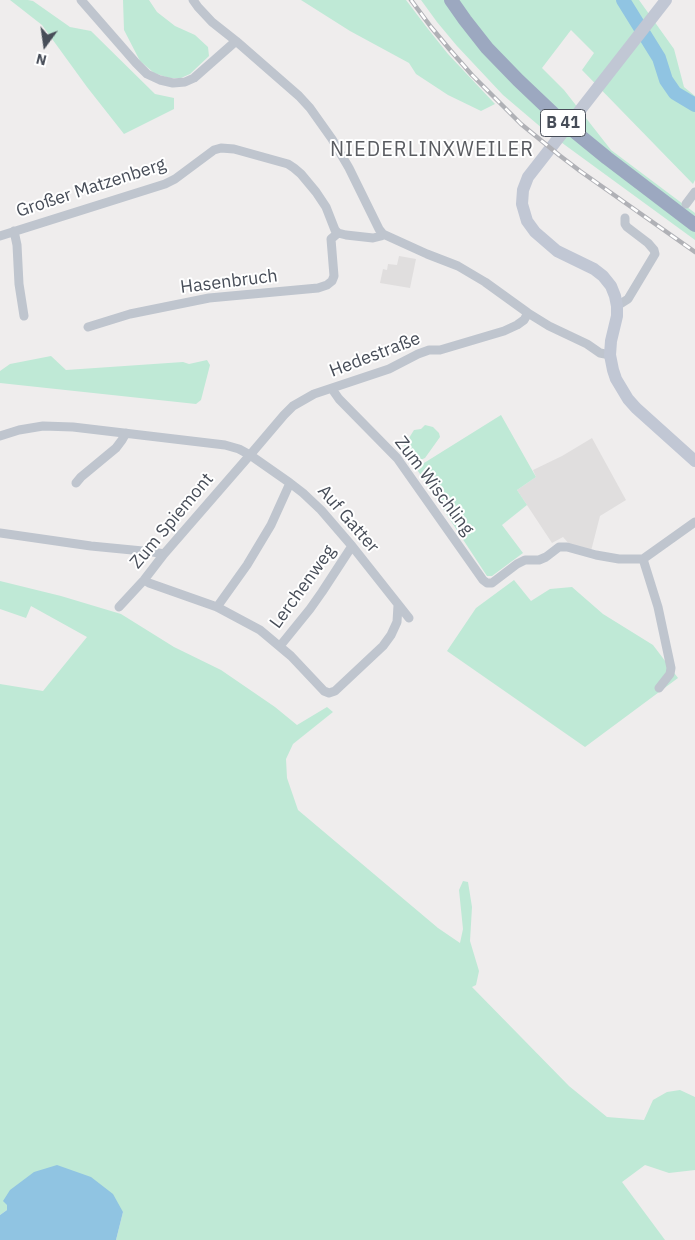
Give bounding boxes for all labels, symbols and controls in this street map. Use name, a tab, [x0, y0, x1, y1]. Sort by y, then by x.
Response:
north arrow	[20, 20, 70, 70]
text: N	[34, 50, 48, 70]
road number: B 41	[540, 110, 586, 136]
district label: NIEDERLINXWEILER	[328, 138, 536, 162]
street label: Großer Matzenberg	[13, 154, 169, 222]
street label: Hasenbruch	[179, 265, 279, 299]
street label: Hedestraße	[327, 328, 423, 382]
street label: Zum Wischling	[390, 432, 478, 540]
street label: Zum Spiemont	[126, 469, 218, 573]
street label: Auf Gatter	[313, 481, 383, 557]
street label: Lerchenweg	[266, 541, 340, 633]

